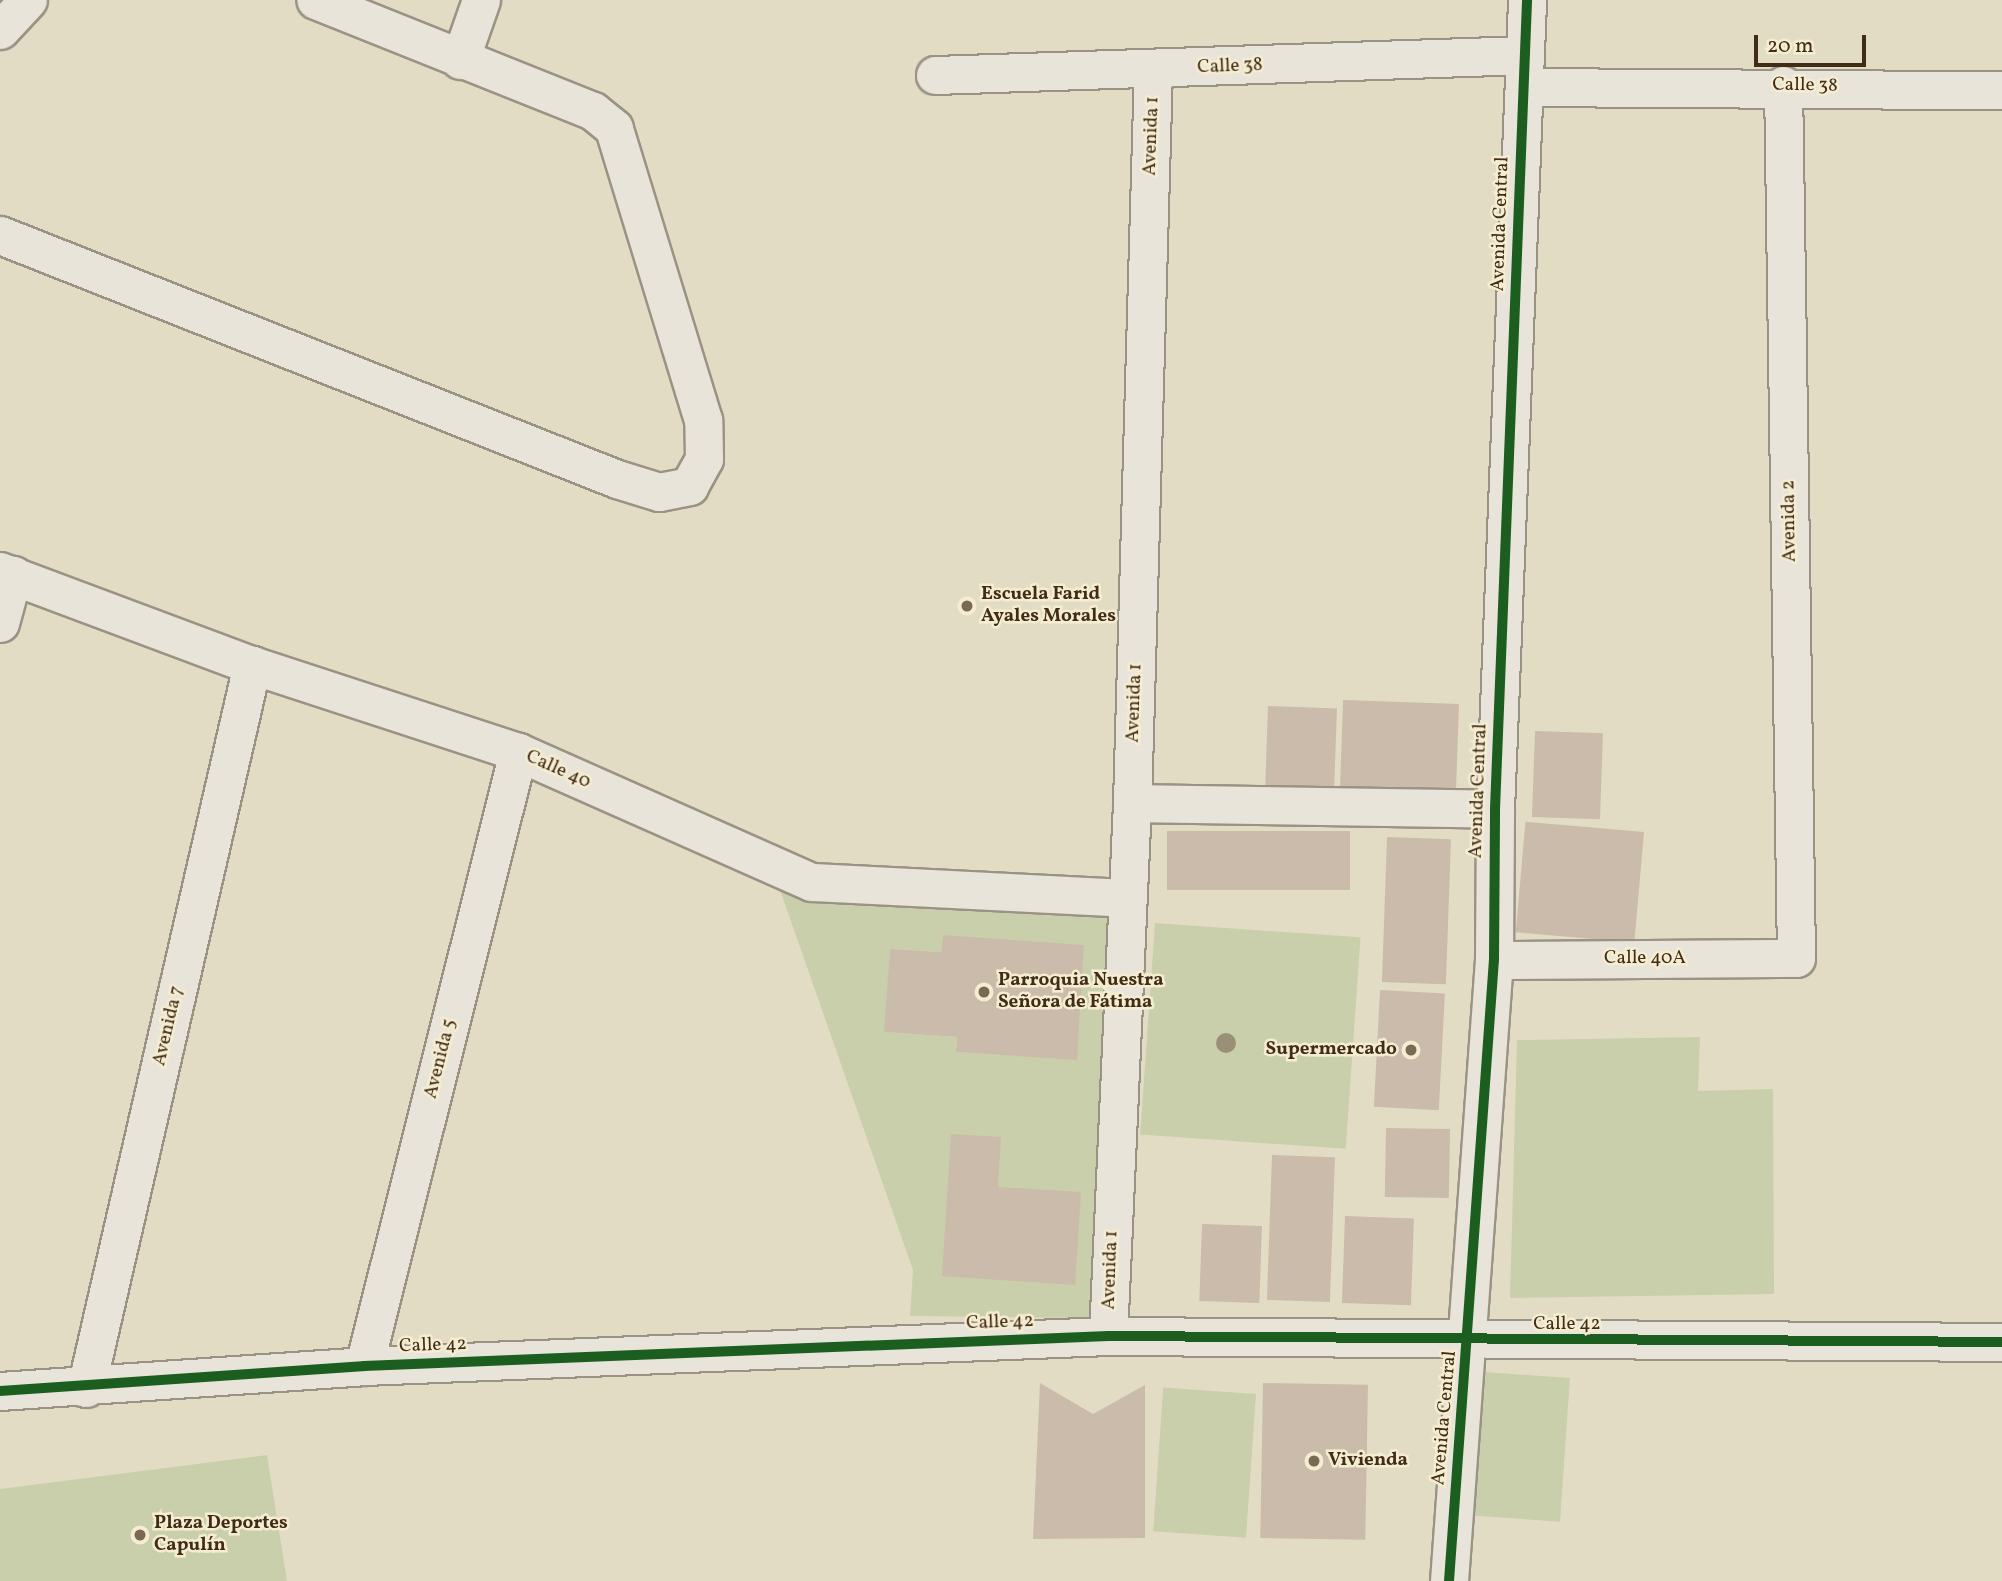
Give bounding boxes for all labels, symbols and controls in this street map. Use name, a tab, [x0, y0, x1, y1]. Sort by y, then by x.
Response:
scale bar	[1757, 21, 1869, 65]
text: 20 m	[1767, 32, 1813, 61]
street label: Calle 38	[1197, 54, 1263, 80]
street label: Calle 38	[1772, 74, 1838, 98]
street label: Avenida 1	[1139, 96, 1165, 176]
street label: Avenida Central	[1487, 156, 1515, 292]
street label: Avenida 2	[1778, 480, 1802, 562]
place label: Escuela Farid Ayales Morales	[981, 584, 1116, 628]
marker: Escuela Farid Ayales Morales	[959, 598, 975, 614]
street label: Avenida 1	[1122, 663, 1148, 743]
street label: Avenida Central	[1465, 723, 1493, 859]
street label: Calle 40	[522, 746, 594, 794]
street label: Calle 40A	[1604, 948, 1686, 970]
place label: Parroquia Nuestra Señora de Fátima	[998, 970, 1164, 1014]
street label: Avenida 7	[149, 984, 189, 1068]
marker: Parroquia Nuestra Señora de Fátima	[976, 984, 992, 1000]
street label: Avenida 5	[420, 1017, 462, 1101]
place label: Supermercado	[1266, 1039, 1397, 1061]
marker: Supermercado	[1403, 1042, 1419, 1058]
street label: Avenida 1	[1098, 1230, 1124, 1310]
street label: Calle 42	[966, 1310, 1034, 1336]
street label: Calle 42	[1533, 1314, 1601, 1336]
street label: Calle 42	[399, 1333, 467, 1359]
street label: Avenida Central	[1428, 1350, 1462, 1486]
place label: Vivienda	[1328, 1450, 1408, 1472]
marker: Vivienda	[1306, 1453, 1322, 1469]
place label: Plaza Deportes Capulín	[154, 1513, 288, 1557]
marker: Plaza Deportes Capulín	[132, 1527, 148, 1543]

